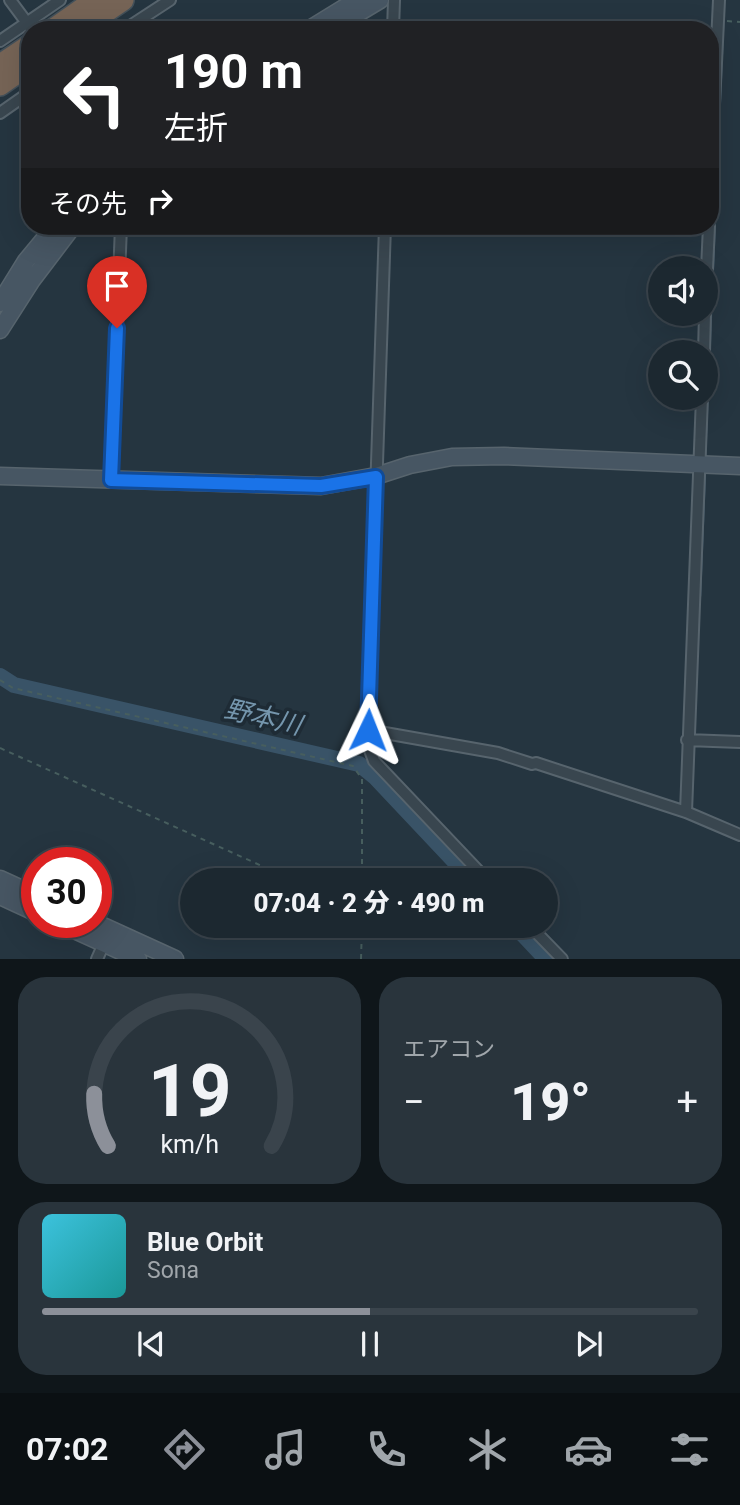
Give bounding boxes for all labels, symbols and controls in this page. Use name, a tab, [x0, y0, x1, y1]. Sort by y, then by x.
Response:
text: 190 m	[164, 43, 303, 100]
icon: left	[49, 49, 140, 140]
text: 左折	[164, 109, 228, 147]
icon: right	[141, 182, 179, 220]
text: その先	[49, 189, 127, 219]
pin	[87, 256, 147, 328]
map controls	[648, 256, 718, 410]
button: sound	[648, 256, 718, 326]
icon: arrive	[98, 267, 136, 305]
button: search	[648, 340, 718, 410]
position arrow	[331, 693, 405, 767]
water label: 野本川	[222, 694, 307, 741]
speed limit sign: 30	[21, 847, 112, 938]
text: 07:04 · 2 分 · 490 m	[253, 888, 485, 918]
text: エアコン	[403, 1036, 495, 1063]
text: 19	[148, 1049, 231, 1135]
text: 19°	[510, 1072, 591, 1133]
text: −	[403, 1080, 425, 1124]
text: +	[676, 1080, 698, 1124]
text: km/h	[160, 1130, 219, 1159]
text: Blue Orbit	[147, 1227, 263, 1257]
text: Sona	[147, 1257, 199, 1284]
icon: previous	[132, 1325, 170, 1363]
icon: pause	[351, 1325, 389, 1363]
icon: next	[570, 1325, 608, 1363]
icon: directions	[160, 1425, 209, 1474]
icon: music	[261, 1425, 310, 1474]
icon: phone	[362, 1425, 411, 1474]
icon: climate	[463, 1425, 512, 1474]
icon: car	[564, 1425, 613, 1474]
icon: filters	[665, 1425, 714, 1474]
text: 07:02	[26, 1430, 108, 1468]

